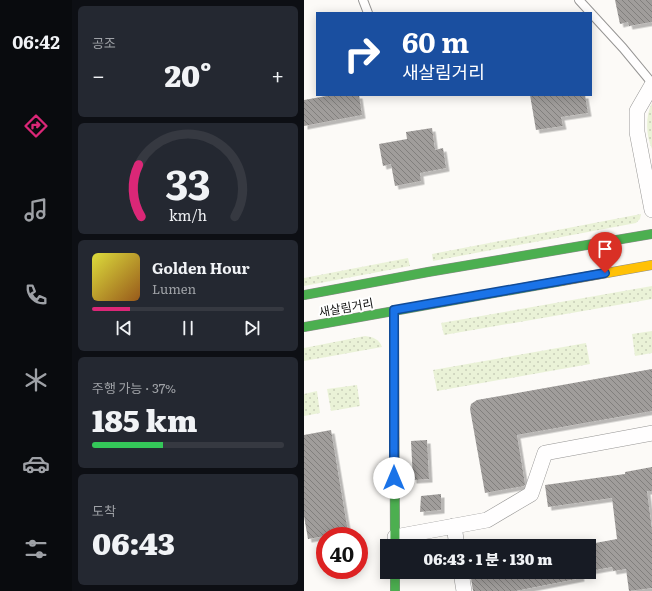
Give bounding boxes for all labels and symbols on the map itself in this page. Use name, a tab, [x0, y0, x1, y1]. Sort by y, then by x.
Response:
pin	[588, 232, 622, 273]
street label: 새살림거리	[317, 293, 375, 321]
position arrow	[373, 457, 415, 499]
speed limit sign: 40	[316, 527, 368, 579]

